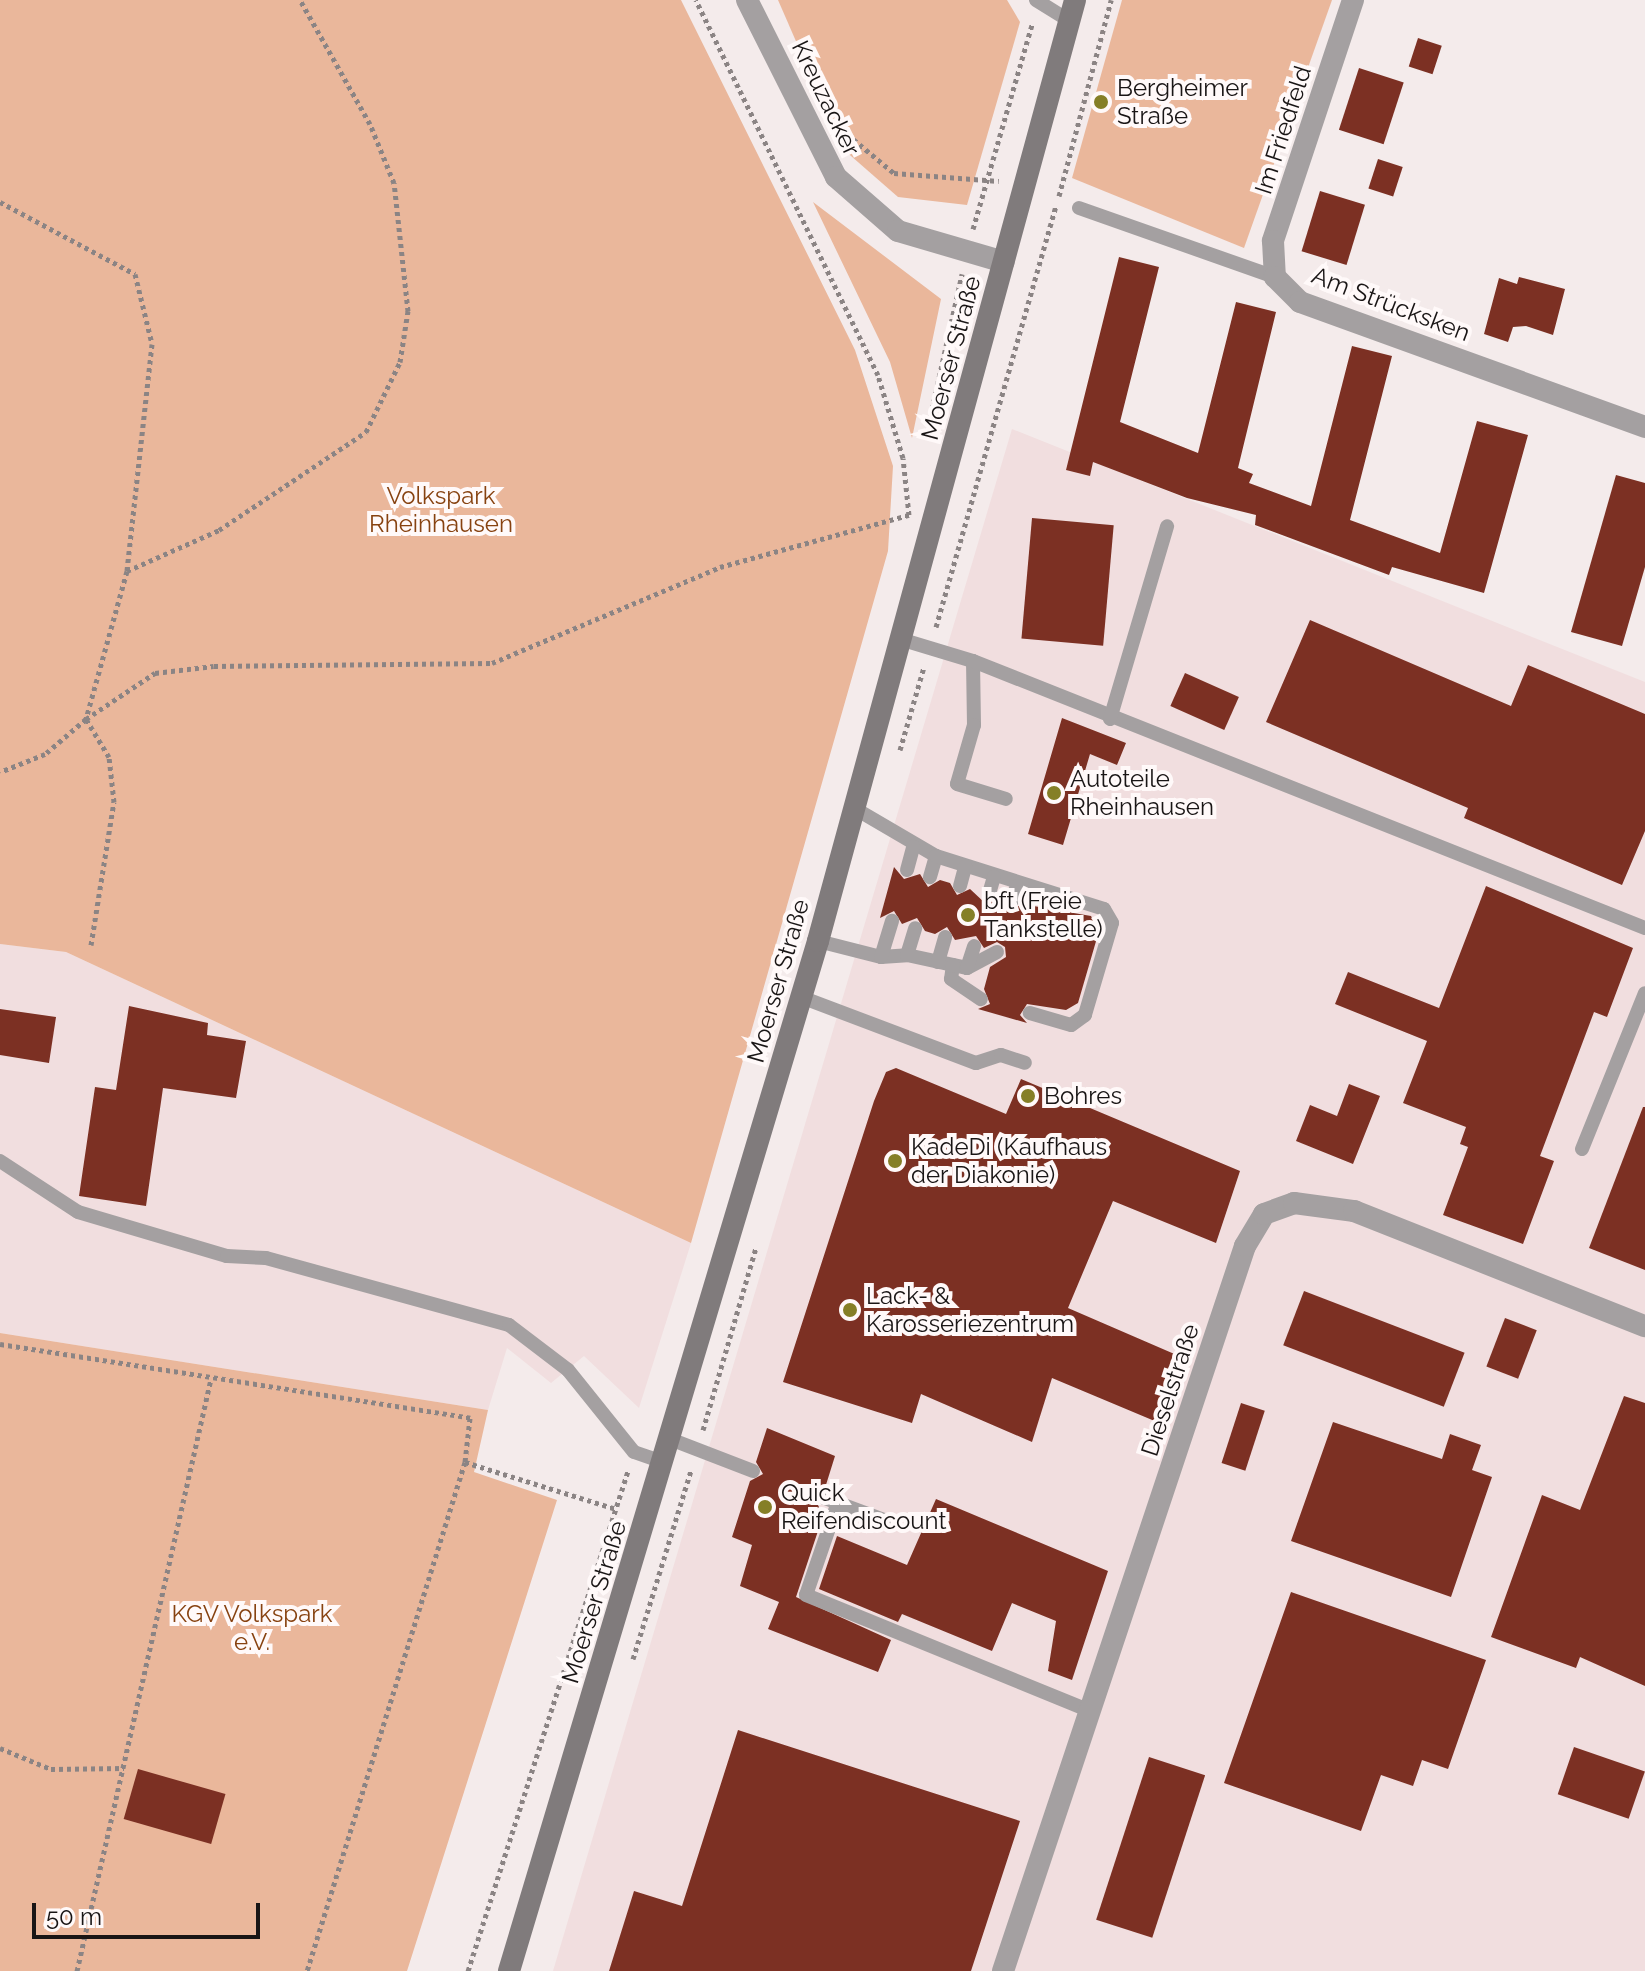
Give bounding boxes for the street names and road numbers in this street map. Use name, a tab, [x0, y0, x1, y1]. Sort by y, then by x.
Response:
street label: Kreuzacker	[786, 36, 866, 160]
street label: Im Friedfeld	[1249, 62, 1317, 198]
street label: Am Strücksken	[1308, 261, 1474, 347]
street label: Moerser Straße	[915, 273, 987, 443]
street label: Moerser Straße	[741, 896, 815, 1066]
street label: Dieselstraße	[1135, 1320, 1205, 1460]
street label: Moerser Straße	[556, 1517, 632, 1687]

